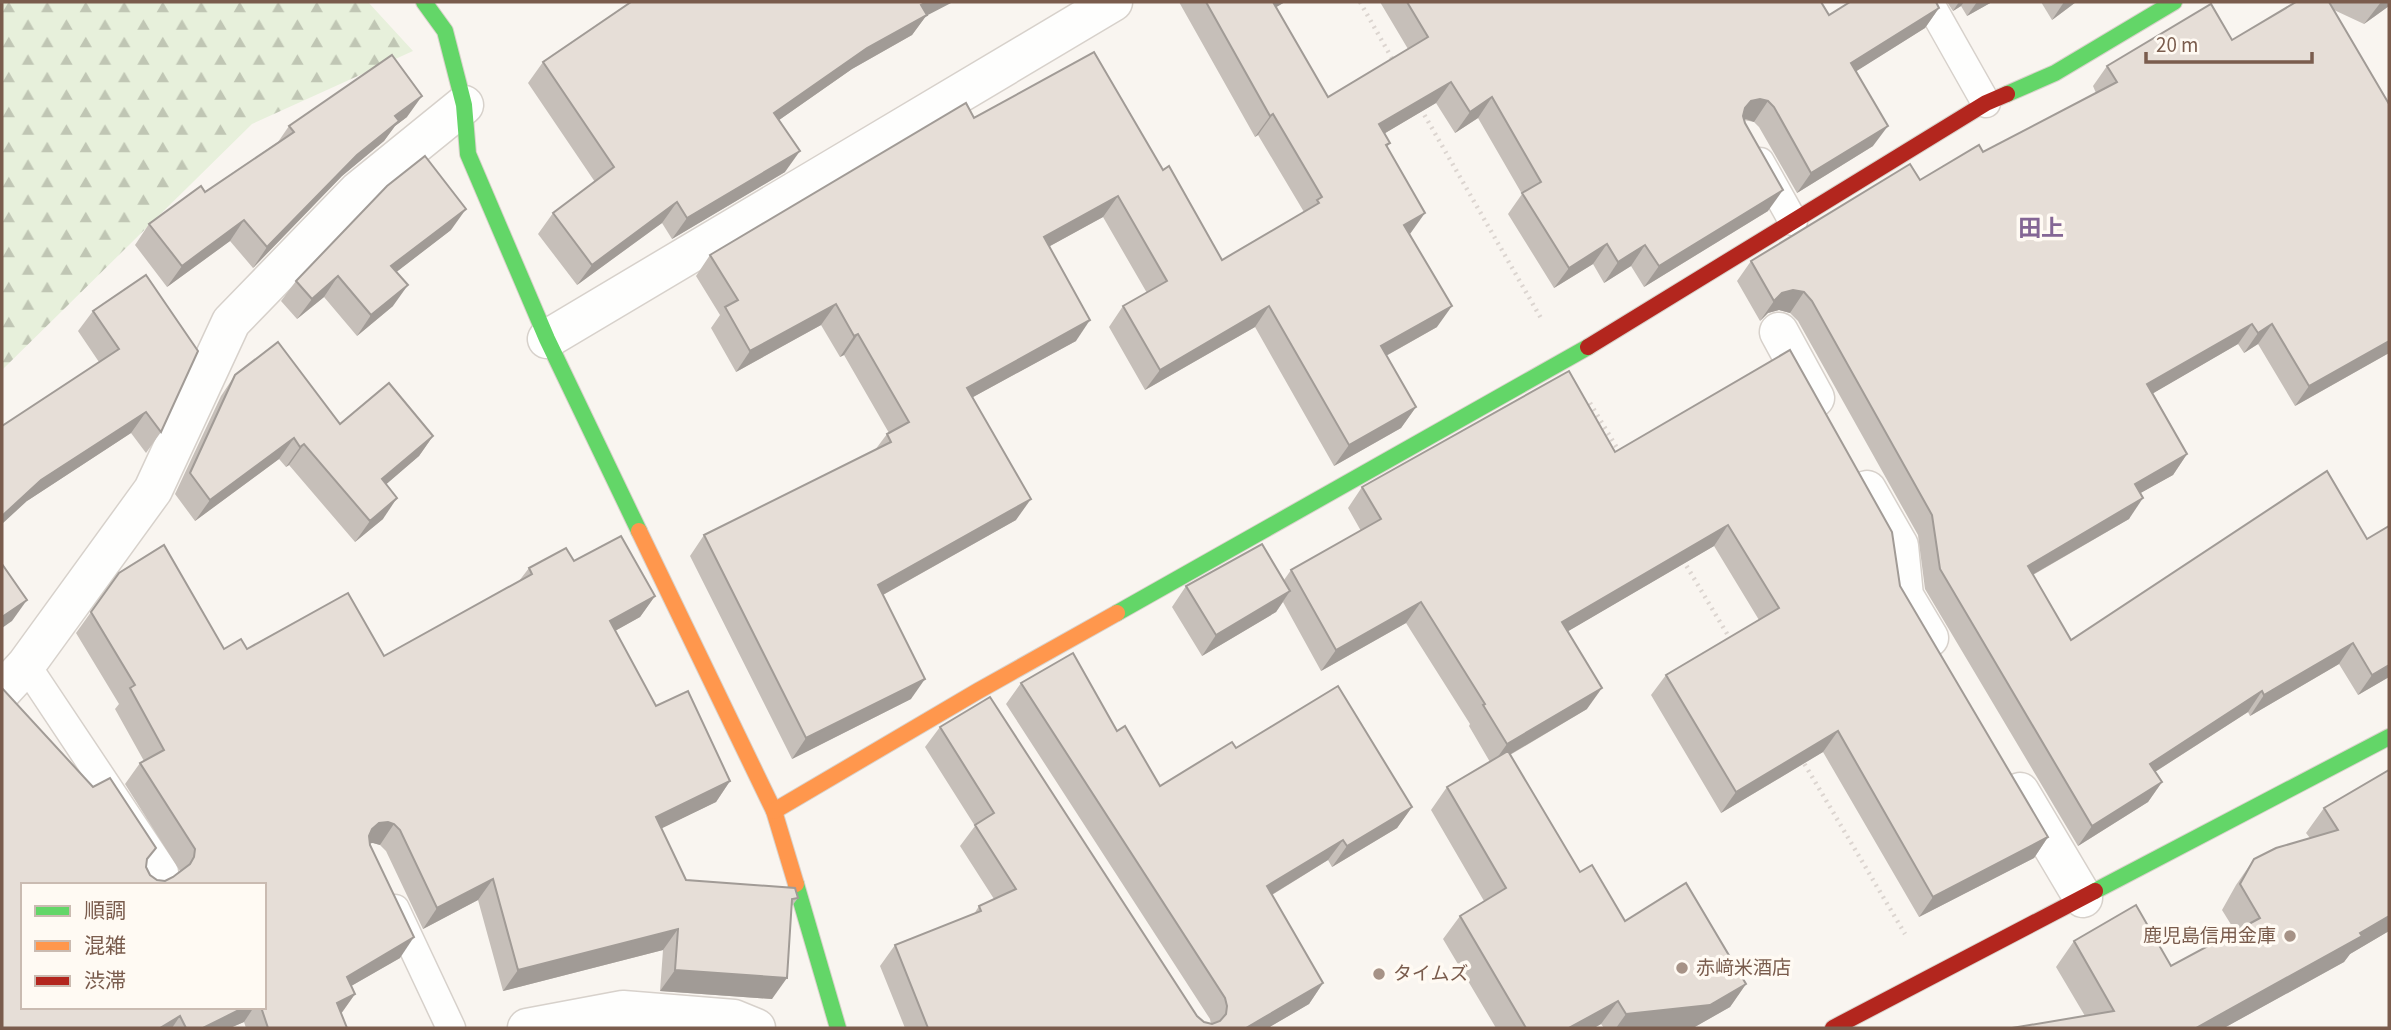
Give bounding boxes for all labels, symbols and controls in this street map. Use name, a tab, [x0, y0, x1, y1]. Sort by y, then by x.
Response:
scale bar	[2146, 21, 2312, 65]
text: 20 m	[2156, 30, 2198, 60]
district label: 田上	[2018, 212, 2064, 245]
legend	[21, 883, 266, 1009]
text: 順調	[84, 896, 126, 926]
place label: 鹿児島信用金庫	[2143, 923, 2276, 950]
marker: 鹿児島信用金庫	[2282, 928, 2298, 944]
text: 混雑	[84, 931, 126, 961]
place label: 赤﨑米酒店	[1696, 955, 1791, 982]
marker: 赤﨑米酒店	[1674, 960, 1690, 976]
place label: タイムズ	[1393, 961, 1469, 988]
text: 渋滞	[84, 966, 126, 996]
marker: タイムズ	[1371, 966, 1387, 982]

